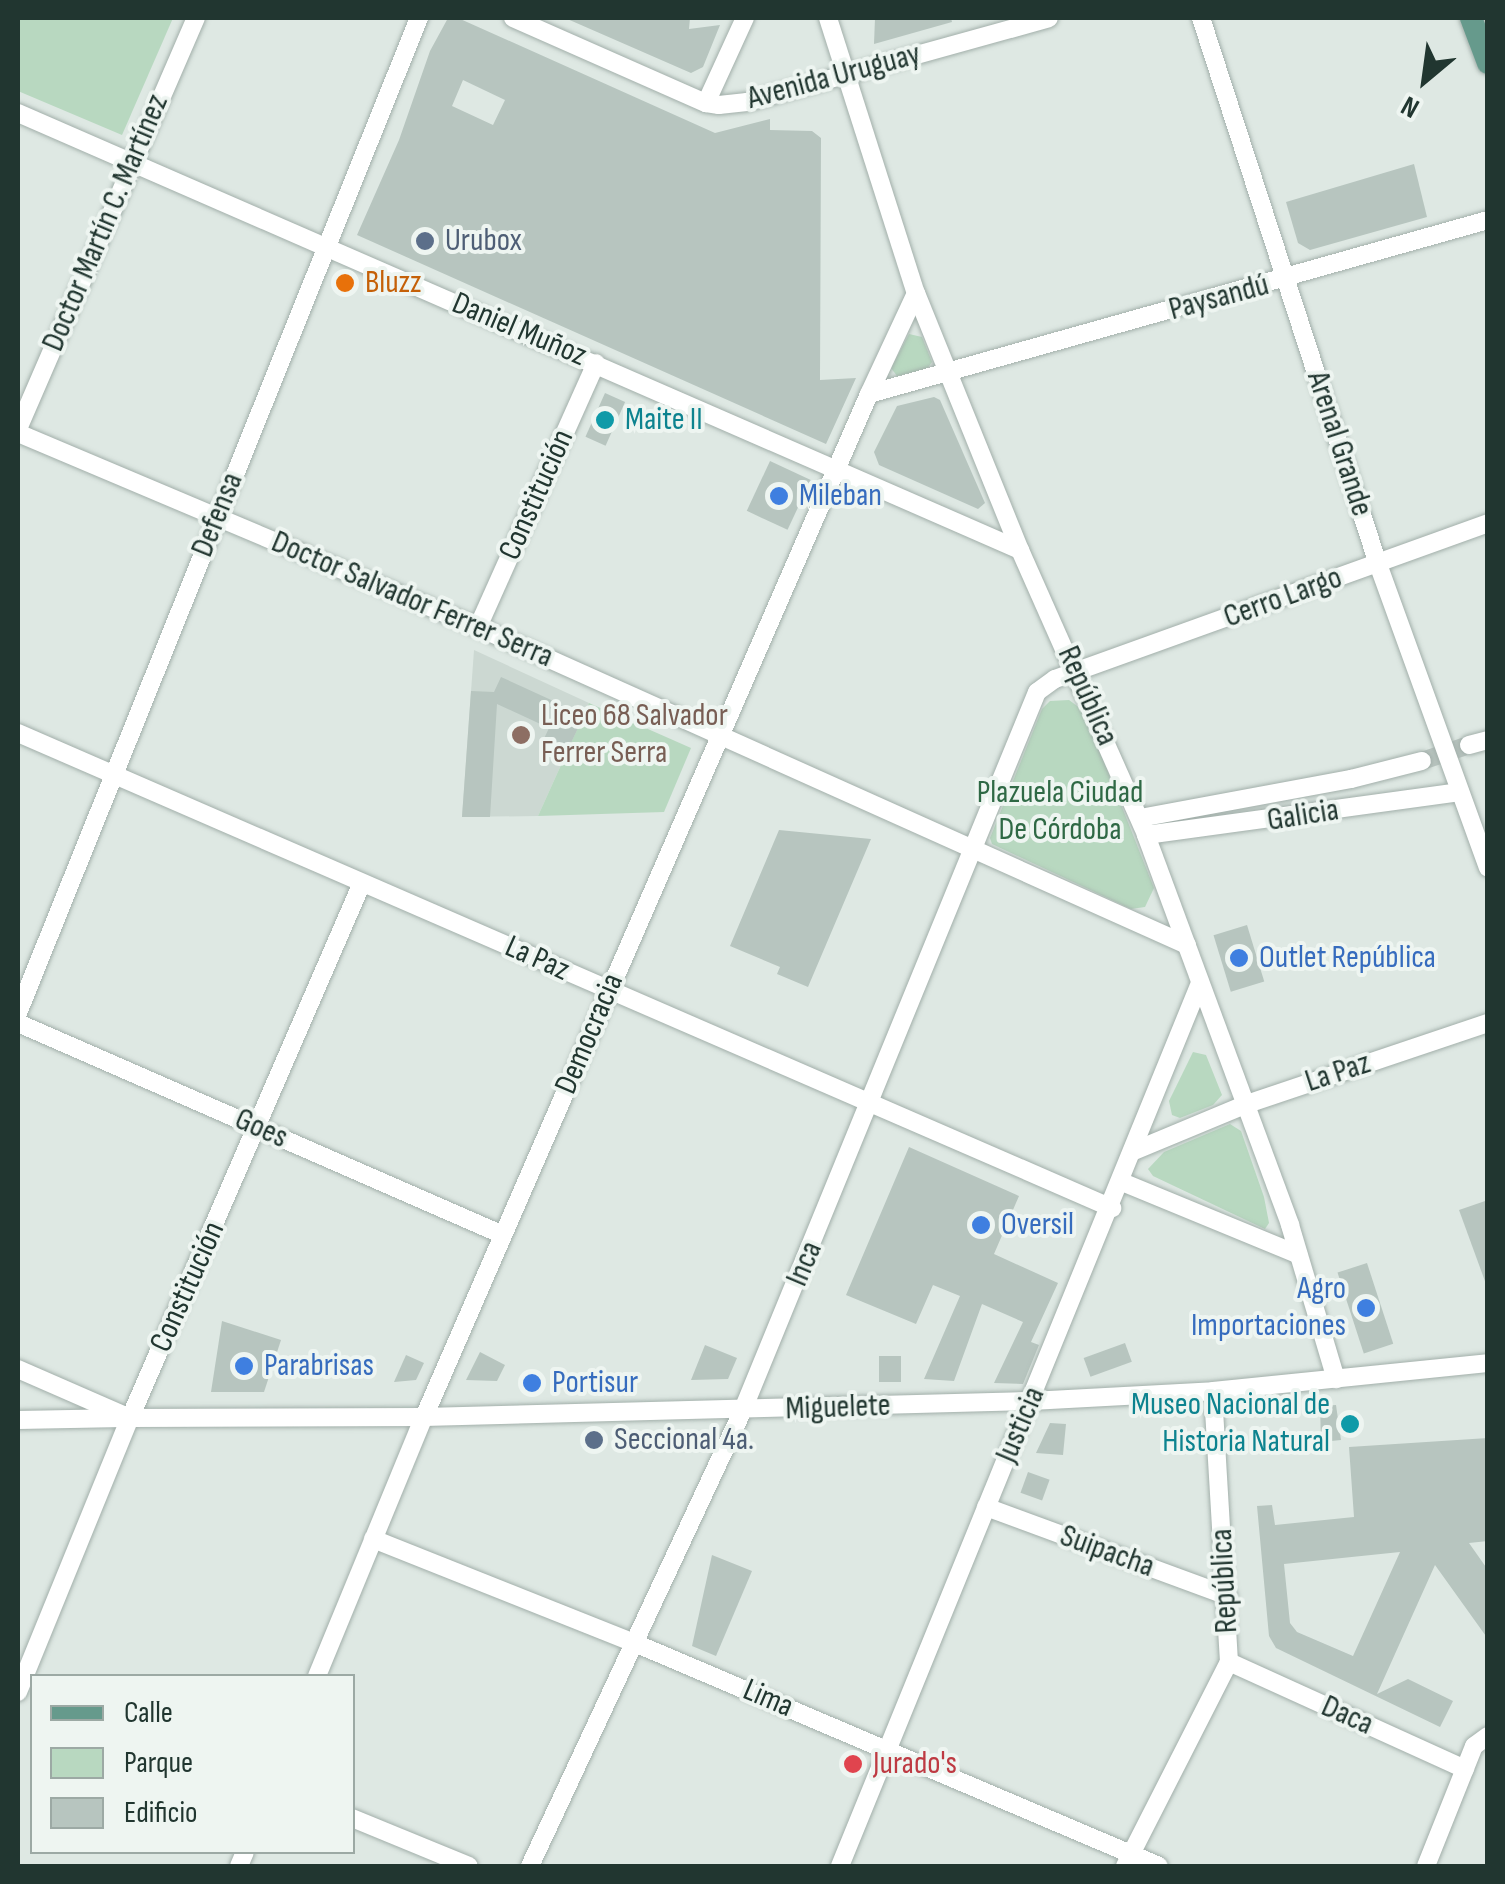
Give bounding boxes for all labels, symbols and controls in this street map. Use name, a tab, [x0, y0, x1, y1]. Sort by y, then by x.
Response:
north arrow	[1375, 30, 1475, 130]
street label: Avenida Uruguay	[743, 35, 925, 119]
street label: Doctor Martín C. Martínez	[35, 89, 177, 357]
text: N	[1396, 89, 1425, 125]
place label: Urubox	[445, 222, 522, 260]
marker: Urubox	[414, 230, 436, 252]
place label: Bluzz	[365, 264, 422, 302]
street label: Paysandú	[1165, 266, 1273, 330]
marker: Bluzz	[334, 272, 356, 294]
street label: Daniel Muñoz	[446, 285, 592, 375]
street label: Arenal Grande	[1298, 367, 1380, 521]
place label: Maite II	[625, 401, 703, 439]
marker: Maite II	[594, 409, 616, 431]
street label: Constitución	[491, 424, 583, 566]
street label: Defensa	[184, 467, 252, 563]
place label: Mileban	[799, 477, 882, 515]
marker: Mileban	[768, 485, 790, 507]
street label: Doctor Salvador Ferrer Serra	[265, 523, 559, 677]
street label: Cerro Largo	[1219, 559, 1347, 637]
street label: República	[1048, 640, 1126, 752]
place label: Liceo 68 Salvador Ferrer Serra	[541, 698, 728, 773]
marker: Liceo 68 Salvador Ferrer Serra	[510, 724, 532, 746]
park label: Plazuela Ciudad De Córdoba	[977, 775, 1143, 850]
street label: Galicia	[1265, 791, 1341, 841]
street label: La Paz	[499, 928, 575, 990]
place label: Outlet República	[1259, 939, 1436, 977]
marker: Outlet República	[1228, 947, 1250, 969]
street label: Democracia	[548, 968, 632, 1100]
street label: La Paz	[1301, 1045, 1375, 1101]
street label: Goes	[229, 1101, 293, 1157]
place label: Oversil	[1001, 1206, 1074, 1244]
marker: Oversil	[970, 1214, 992, 1236]
street label: Constitución	[142, 1216, 234, 1358]
street label: Inca	[779, 1236, 831, 1292]
place label: Agro Importaciones	[1191, 1271, 1346, 1346]
marker: Agro Importaciones	[1355, 1297, 1377, 1319]
place label: Parabrisas	[264, 1347, 374, 1385]
marker: Parabrisas	[233, 1355, 255, 1377]
place label: Portisur	[552, 1364, 638, 1402]
marker: Portisur	[521, 1372, 543, 1394]
street label: Justicia	[988, 1382, 1054, 1468]
street label: Miguelete	[785, 1387, 891, 1429]
place label: Museo Nacional de Historia Natural	[1131, 1387, 1330, 1462]
marker: Museo Nacional de Historia Natural	[1339, 1413, 1361, 1435]
place label: Seccional 4a.	[614, 1421, 754, 1459]
marker: Seccional 4a.	[583, 1429, 605, 1451]
street label: Suipacha	[1055, 1517, 1159, 1587]
street label: República	[1203, 1528, 1247, 1634]
street label: Lima	[737, 1671, 799, 1727]
legend	[30, 1674, 355, 1854]
street label: Daca	[1315, 1688, 1379, 1744]
text: Calle	[124, 1695, 173, 1731]
text: Parque	[124, 1745, 193, 1781]
place label: Jurado's	[873, 1745, 957, 1783]
marker: Jurado's	[842, 1753, 864, 1775]
text: Edificio	[124, 1795, 197, 1831]

